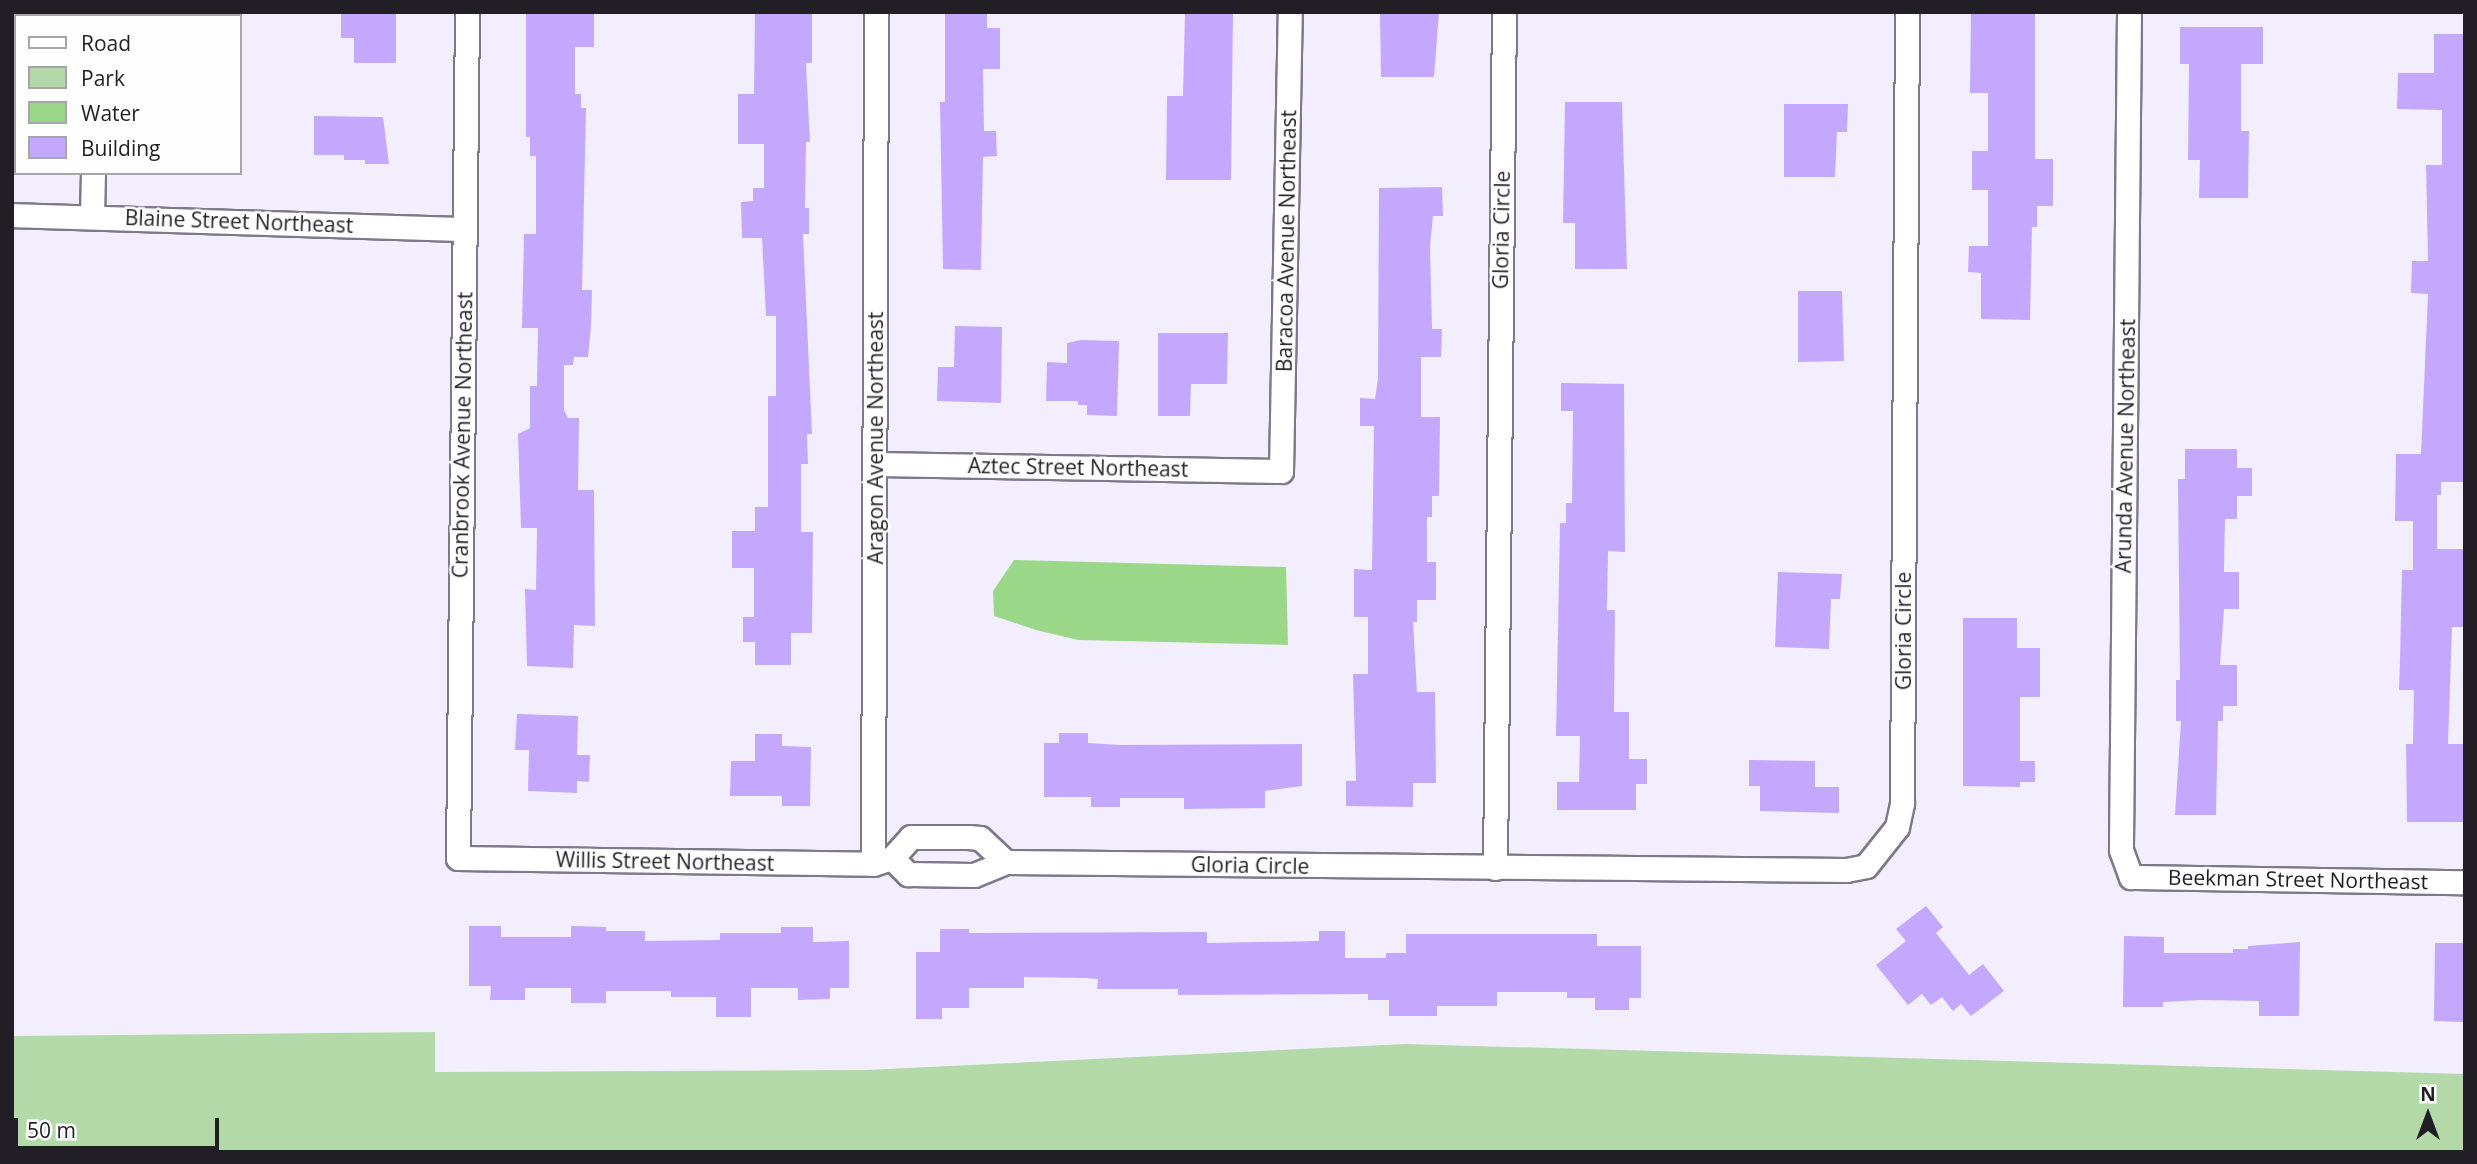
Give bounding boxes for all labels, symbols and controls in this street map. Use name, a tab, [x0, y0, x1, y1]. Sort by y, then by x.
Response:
legend	[14, 14, 242, 175]
text: Road	[81, 29, 131, 57]
text: Park	[81, 64, 125, 92]
text: Water	[81, 99, 140, 127]
street label: Baracoa Avenue Northeast	[1271, 110, 1301, 372]
text: Building	[81, 134, 160, 162]
street label: Gloria Circle	[1487, 171, 1515, 289]
street label: Blaine Street Northeast	[124, 204, 354, 238]
street label: Cranbrook Avenue Northeast	[447, 292, 477, 578]
street label: Aragon Avenue Northeast	[862, 312, 888, 564]
street label: Arunda Avenue Northeast	[2110, 319, 2140, 573]
street label: Aztec Street Northeast	[968, 452, 1188, 482]
street label: Gloria Circle	[1890, 572, 1916, 690]
street label: Willis Street Northeast	[556, 846, 774, 876]
street label: Gloria Circle	[1191, 851, 1309, 879]
street label: Beekman Street Northeast	[2168, 864, 2428, 894]
north arrow	[2393, 1080, 2463, 1150]
text: N	[2420, 1081, 2436, 1107]
scale bar	[18, 1104, 222, 1148]
text: 50 m	[27, 1116, 76, 1144]

